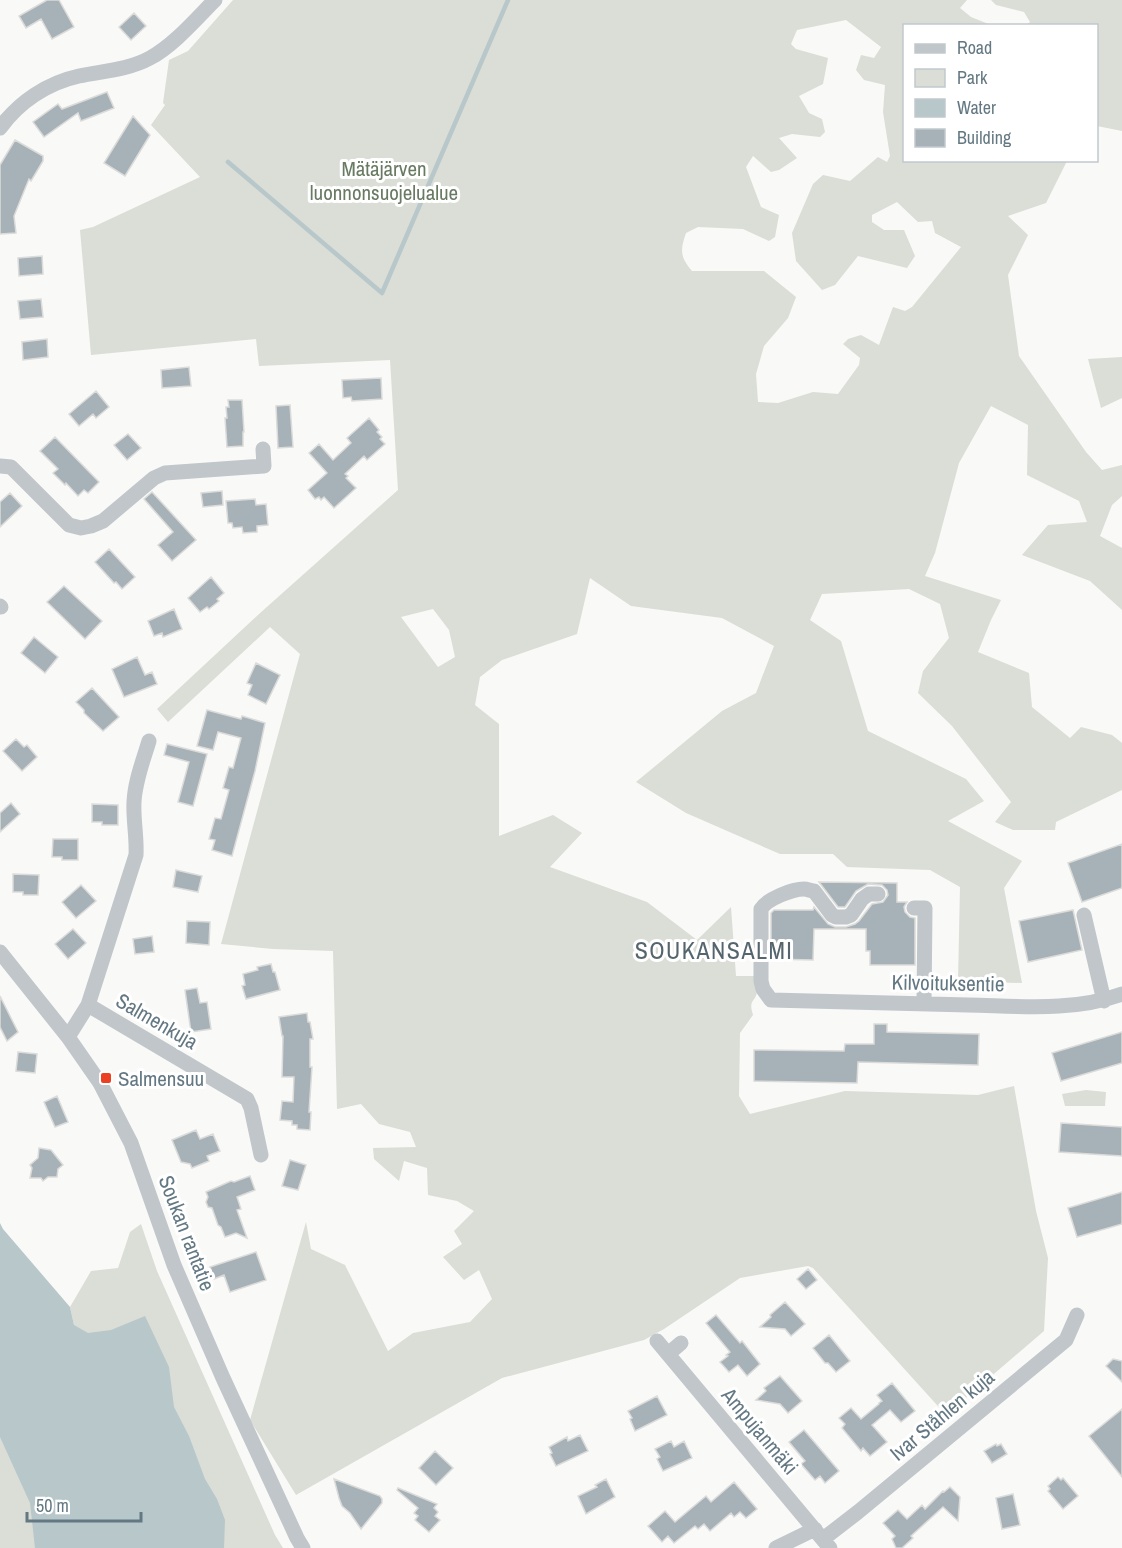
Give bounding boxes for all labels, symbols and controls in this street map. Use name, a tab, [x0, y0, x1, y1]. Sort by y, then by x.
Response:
legend	[903, 24, 1098, 162]
text: Road	[957, 35, 992, 60]
text: Park	[957, 65, 988, 90]
text: Water	[957, 95, 996, 120]
text: Building	[957, 125, 1012, 150]
park label: Mätäjärven luonnonsuojelualue	[310, 154, 458, 207]
district label: SOUKANSALMI	[635, 934, 793, 966]
street label: Kilvoituksentie	[891, 968, 1005, 998]
street label: Salmenkuja	[111, 986, 204, 1056]
place label: Salmensuu	[118, 1064, 204, 1093]
marker: Salmensuu	[99, 1071, 113, 1085]
street label: Soukan rantatie	[152, 1171, 222, 1295]
street label: Ivar Ståhlen kuja	[884, 1362, 1001, 1467]
street label: Ampujanmäki	[714, 1381, 805, 1481]
scale bar	[27, 1485, 141, 1523]
text: 50 m	[36, 1493, 69, 1518]

